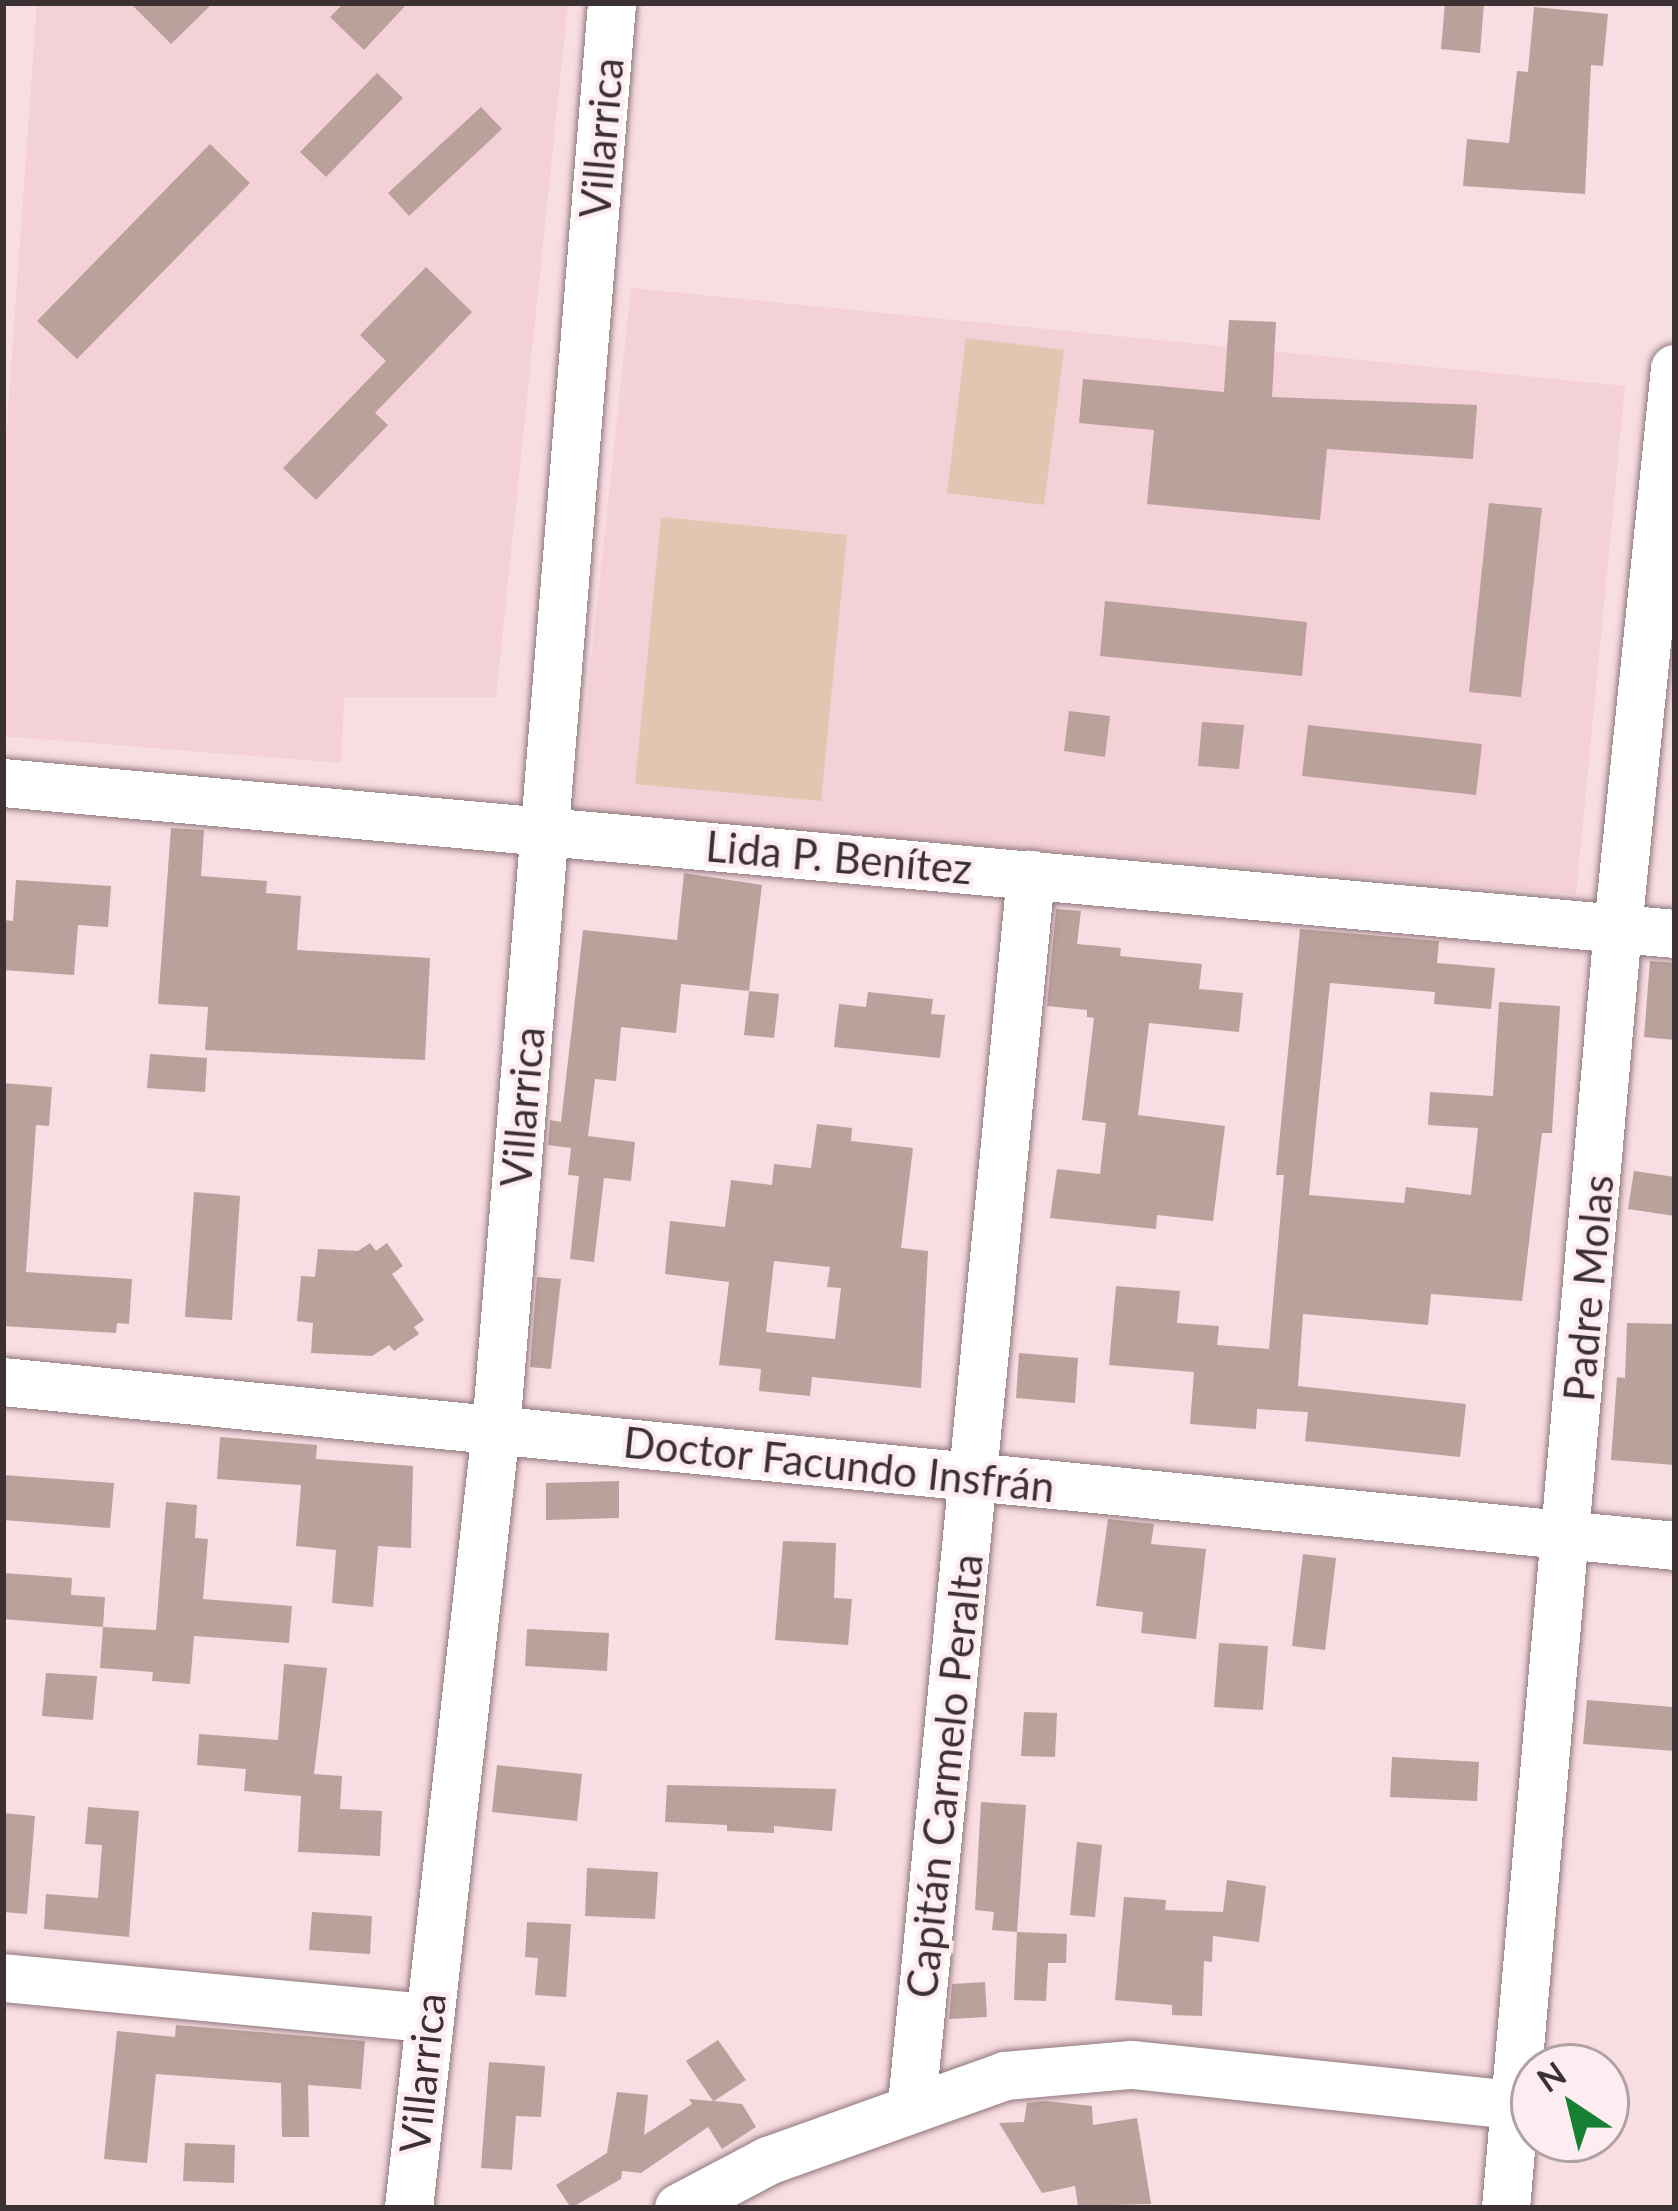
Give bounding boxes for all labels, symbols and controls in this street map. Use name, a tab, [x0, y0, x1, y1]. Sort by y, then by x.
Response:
street label: Villarrica	[569, 56, 633, 220]
street label: Lida P. Benítez	[704, 820, 974, 894]
street label: Villarrica	[490, 1025, 554, 1189]
street label: Padre Molas	[1553, 1173, 1623, 1403]
street label: Doctor Facundo Insfrán	[621, 1416, 1057, 1512]
street label: Capitán Carmelo Peralta	[896, 1552, 992, 2000]
street label: Villarrica	[389, 1990, 455, 2156]
north arrow	[1510, 2043, 1630, 2163]
text: N	[1529, 2052, 1573, 2100]

